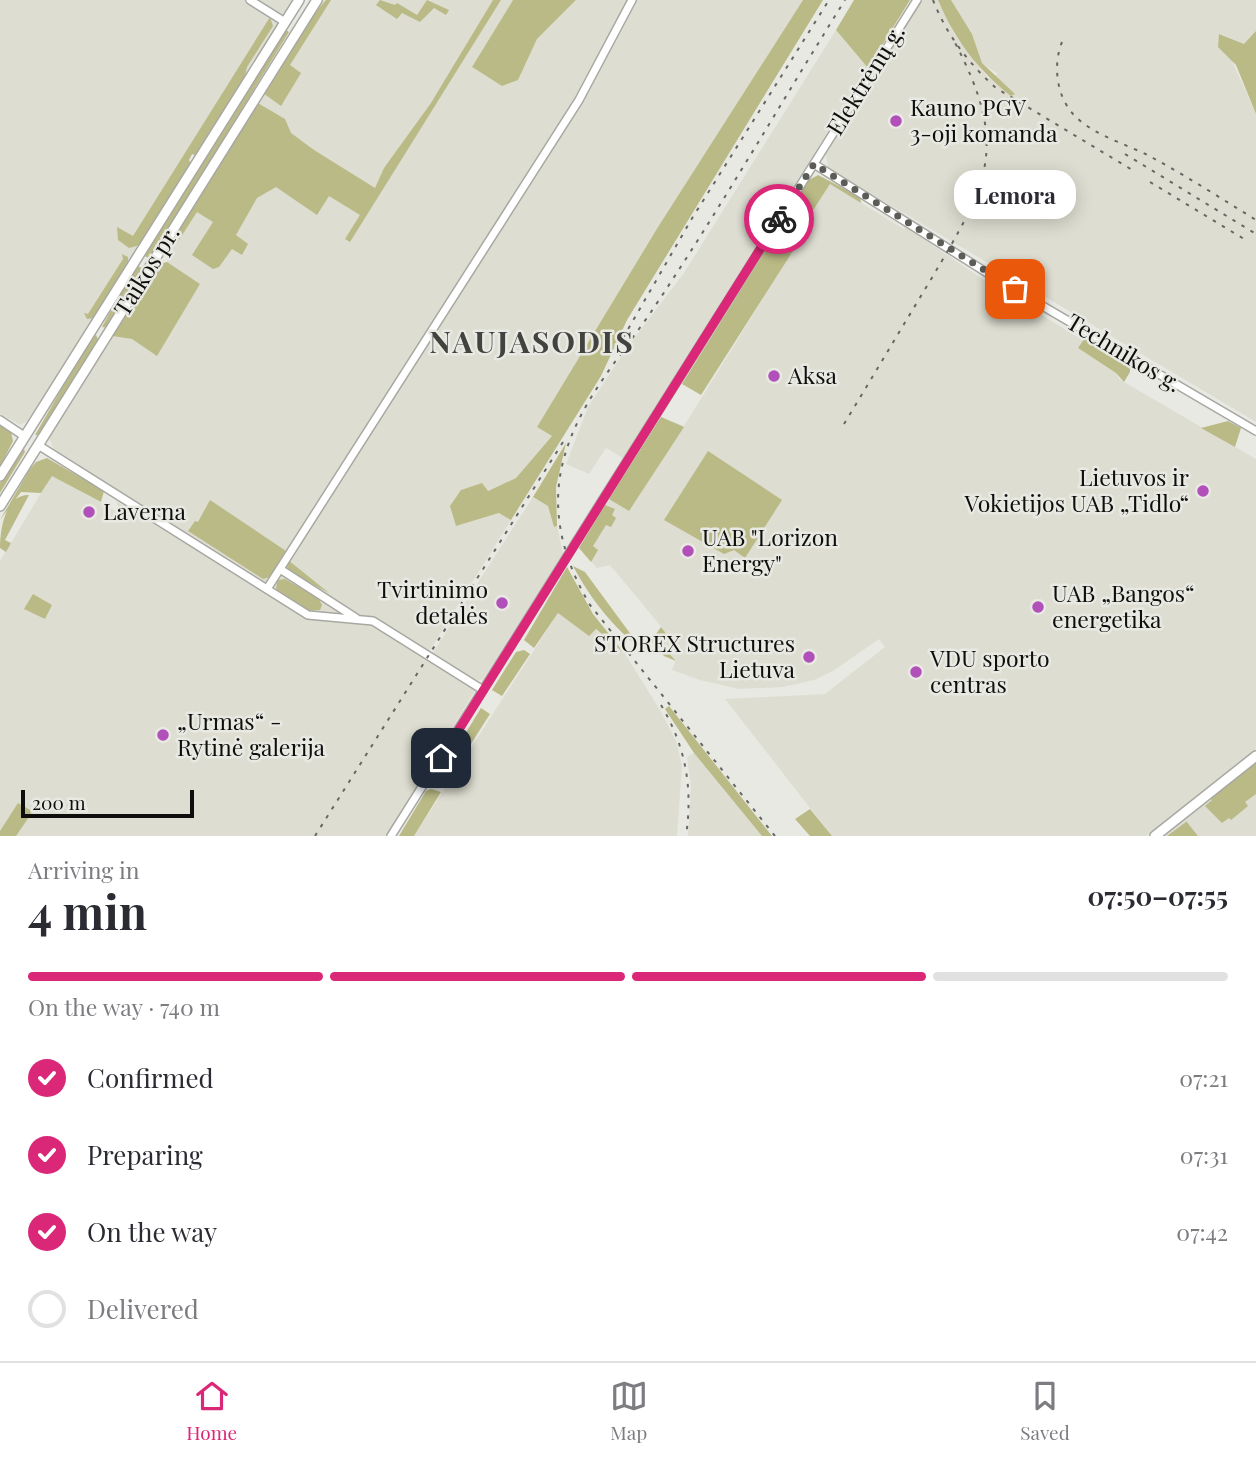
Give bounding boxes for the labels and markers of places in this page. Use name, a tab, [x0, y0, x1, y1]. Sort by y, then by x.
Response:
place label: Kauno PGV 3-oji komanda	[910, 91, 1058, 148]
marker: Kauno PGV 3-oji komanda	[888, 113, 904, 129]
callout: Lemora	[954, 170, 1076, 219]
pin	[985, 259, 1045, 319]
place label: Aksa	[787, 359, 837, 390]
marker: Aksa	[766, 368, 782, 384]
place label: Lietuvos ir Vokietijos UAB „Tidlo“	[964, 461, 1189, 518]
marker: Lietuvos ir Vokietijos UAB „Tidlo“	[1195, 483, 1211, 499]
place label: Laverna	[103, 495, 187, 526]
marker: Laverna	[81, 504, 97, 520]
place label: UAB "Lorizon Energy"	[702, 521, 838, 578]
marker: UAB "Lorizon Energy"	[680, 543, 696, 559]
place label: Tvirtinimo detalės	[377, 573, 488, 630]
place label: UAB „Bangos“ energetika	[1052, 577, 1195, 634]
marker: Tvirtinimo detalės	[494, 595, 510, 611]
marker: UAB „Bangos“ energetika	[1030, 599, 1046, 615]
place label: STOREX Structures Lietuva	[594, 627, 796, 684]
place label: VDU sporto centras	[929, 642, 1050, 699]
marker: STOREX Structures Lietuva	[801, 649, 817, 665]
marker: VDU sporto centras	[908, 664, 924, 680]
place label: „Urmas“ - Rytinė galerija	[177, 705, 326, 762]
marker: „Urmas“ - Rytinė galerija	[155, 727, 171, 743]
pin	[411, 728, 471, 788]

